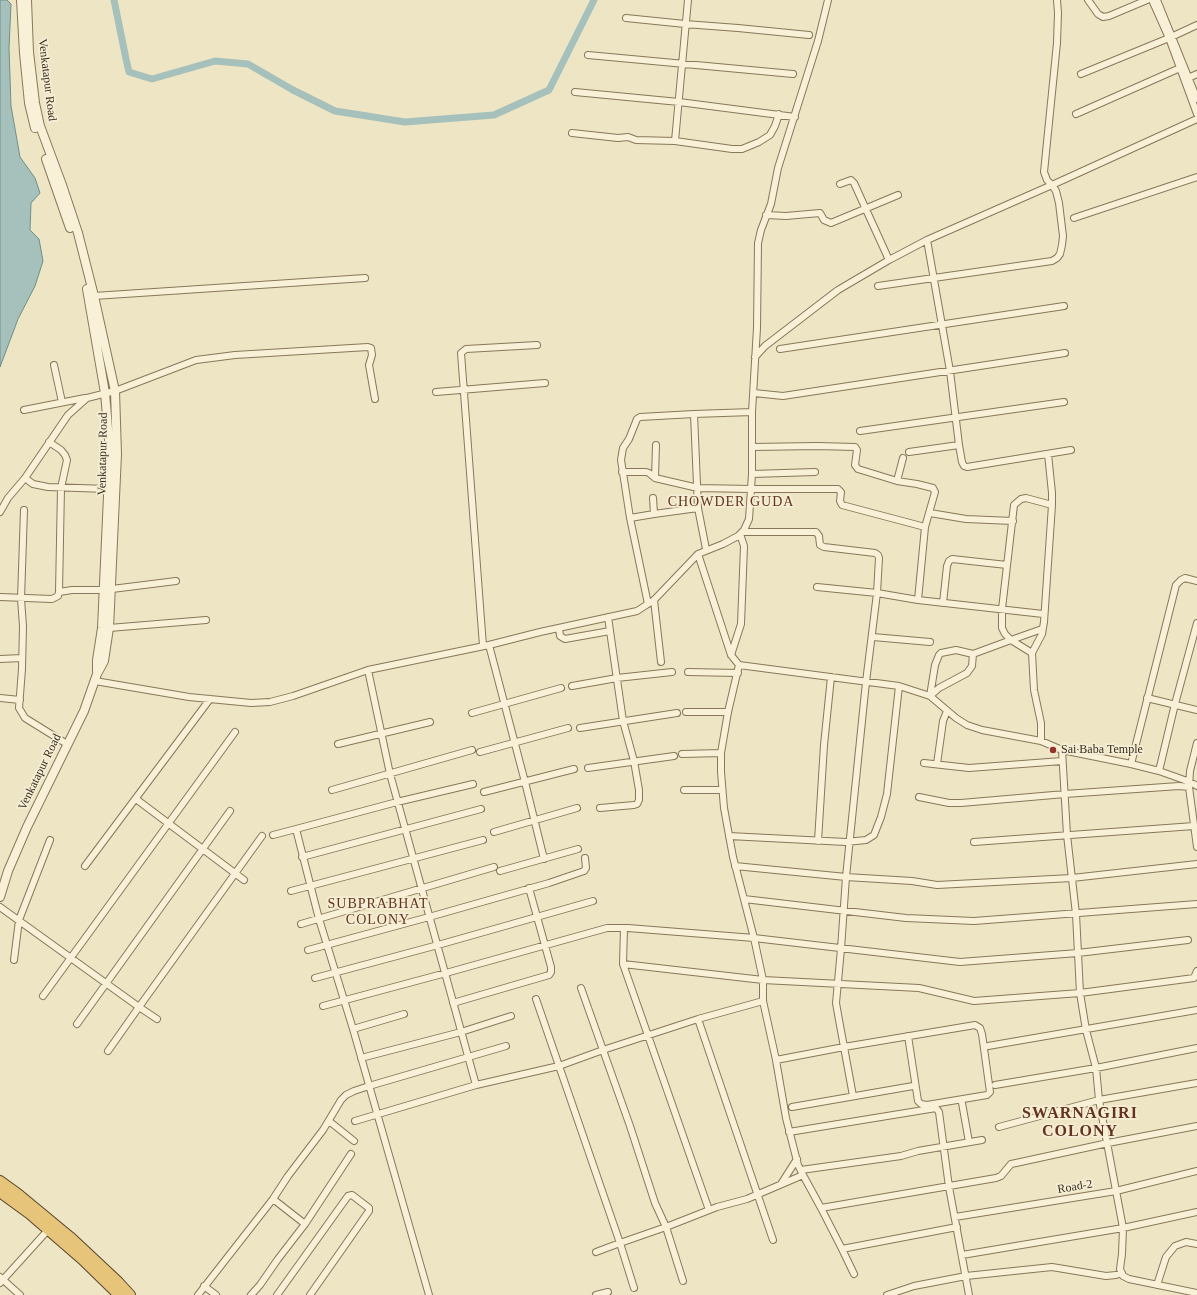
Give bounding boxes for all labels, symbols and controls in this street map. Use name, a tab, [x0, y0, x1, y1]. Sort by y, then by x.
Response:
street label: Venkatapur Road	[35, 38, 59, 122]
street label: Venkatapur Road	[95, 412, 111, 496]
district label: CHOWDER GUDA	[668, 494, 794, 510]
street label: Venkatapur Road	[15, 732, 65, 812]
place label: Sai Baba Temple	[1061, 743, 1143, 757]
marker: Sai Baba Temple	[1048, 745, 1058, 755]
district label: SUBPRABHAT COLONY	[327, 896, 429, 928]
district label: SWARNAGIRI COLONY	[1022, 1104, 1138, 1142]
street label: Road-2	[1056, 1177, 1094, 1197]

